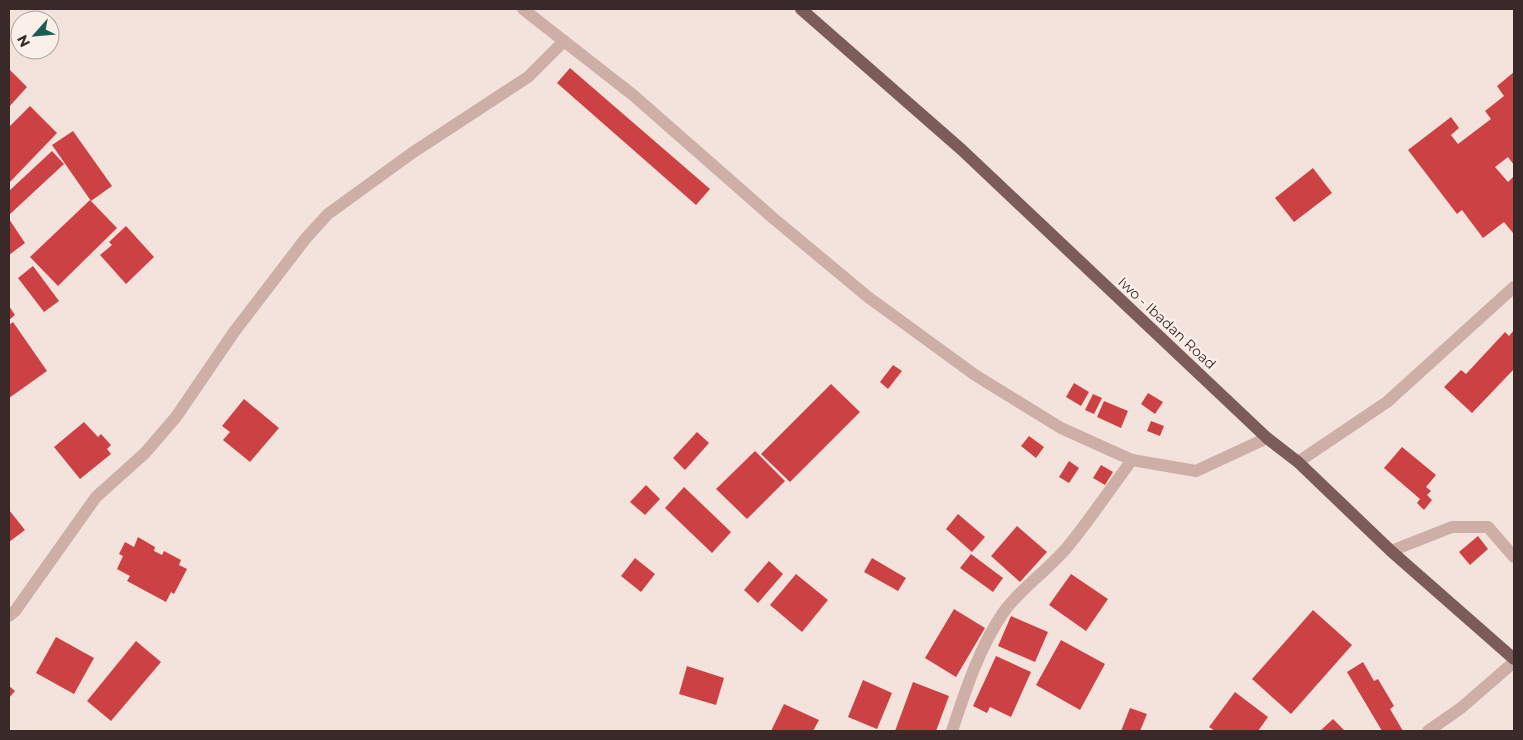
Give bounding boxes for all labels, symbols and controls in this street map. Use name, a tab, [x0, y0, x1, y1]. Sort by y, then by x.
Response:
north arrow	[10, 10, 60, 60]
text: N	[13, 32, 34, 50]
street label: Iwo - Ibadan Road	[1114, 273, 1220, 373]

